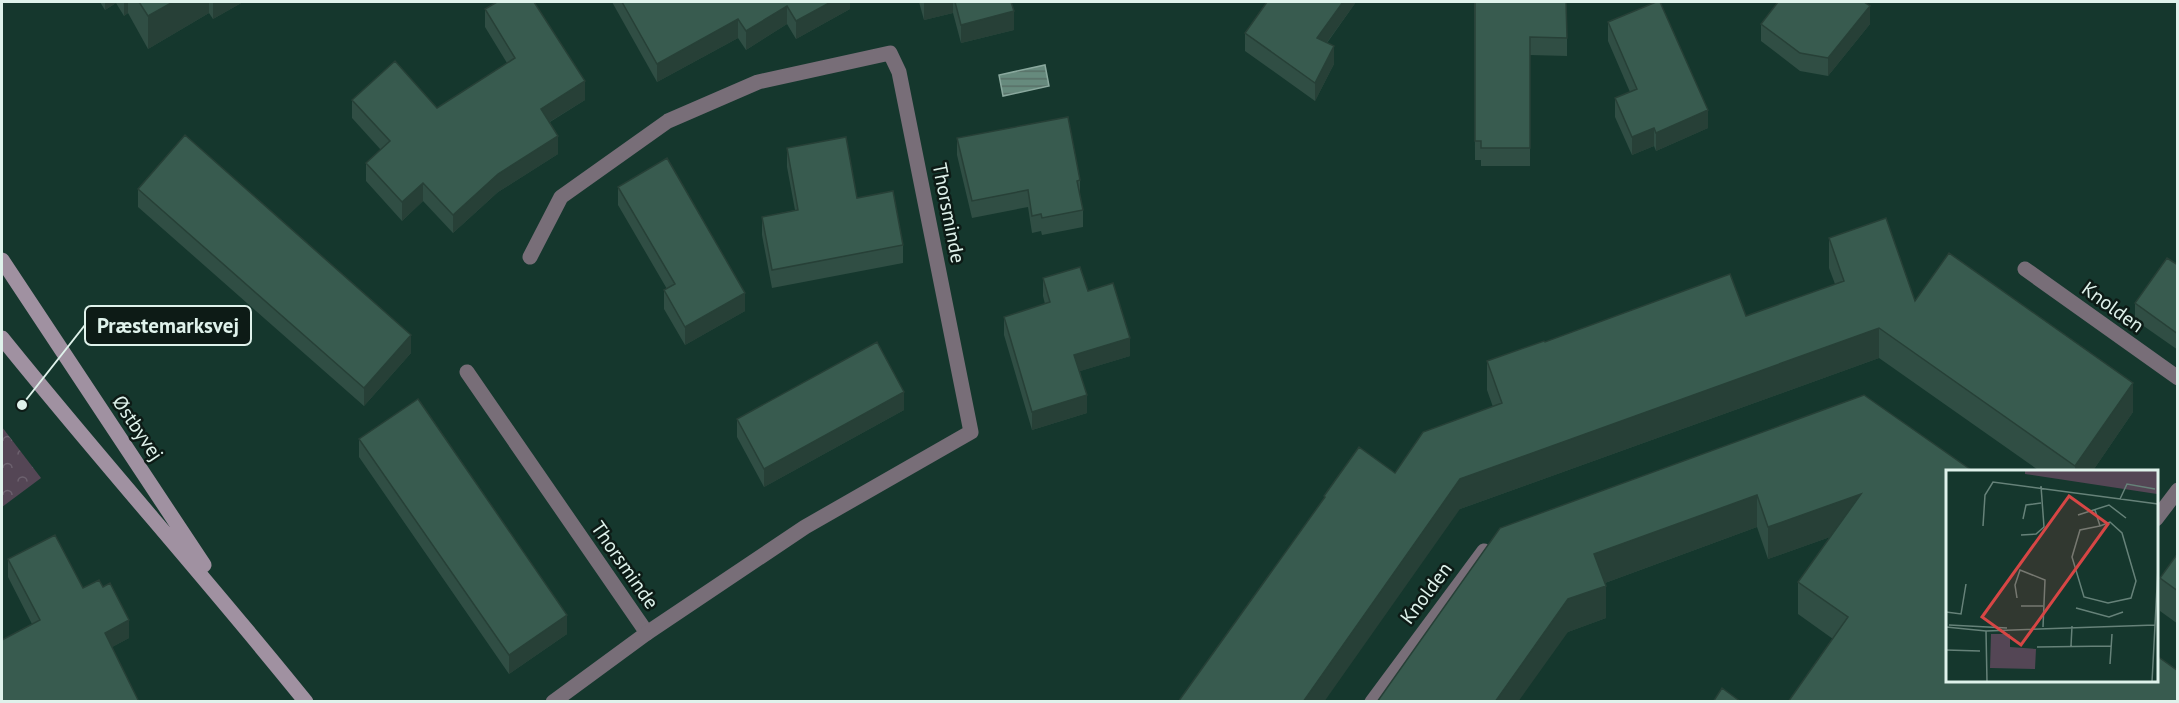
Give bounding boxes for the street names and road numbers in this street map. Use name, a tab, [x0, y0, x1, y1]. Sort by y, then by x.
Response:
street label: Thorsminde	[927, 161, 971, 265]
street label: Knolden	[2077, 276, 2149, 338]
street label: Østbyvej	[107, 390, 169, 466]
street label: Thorsminde	[585, 516, 665, 614]
street label: Knolden	[1394, 557, 1458, 629]

